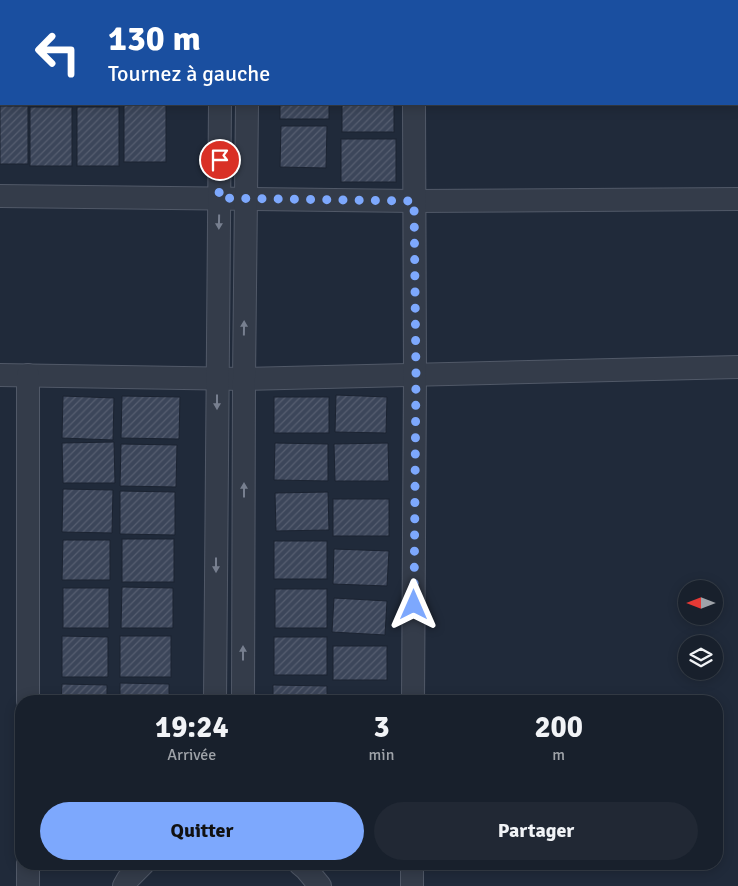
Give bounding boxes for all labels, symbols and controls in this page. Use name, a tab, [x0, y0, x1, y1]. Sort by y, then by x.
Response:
text: 130 m	[108, 17, 201, 60]
icon: left	[25, 20, 90, 85]
text: Tournez à gauche	[108, 60, 270, 87]
pin	[199, 139, 241, 181]
icon: arrive	[206, 146, 234, 174]
one-way arrow	[215, 215, 223, 231]
one-way arrow	[241, 319, 249, 335]
one-way arrow	[213, 395, 221, 411]
one-way arrow	[240, 482, 248, 498]
one-way arrow	[212, 557, 220, 573]
position arrow	[387, 578, 439, 630]
north arrow	[678, 580, 722, 625]
map controls	[678, 580, 723, 680]
button: layers	[678, 635, 723, 680]
one-way arrow	[240, 644, 248, 660]
text: 19:24	[155, 709, 229, 746]
text: 3	[373, 709, 390, 746]
text: 200	[534, 709, 583, 746]
text: Arrivée	[167, 745, 216, 765]
text: min	[369, 745, 394, 765]
text: m	[552, 745, 565, 765]
button: Quitter	[40, 802, 364, 860]
button: Partager	[374, 802, 698, 860]

